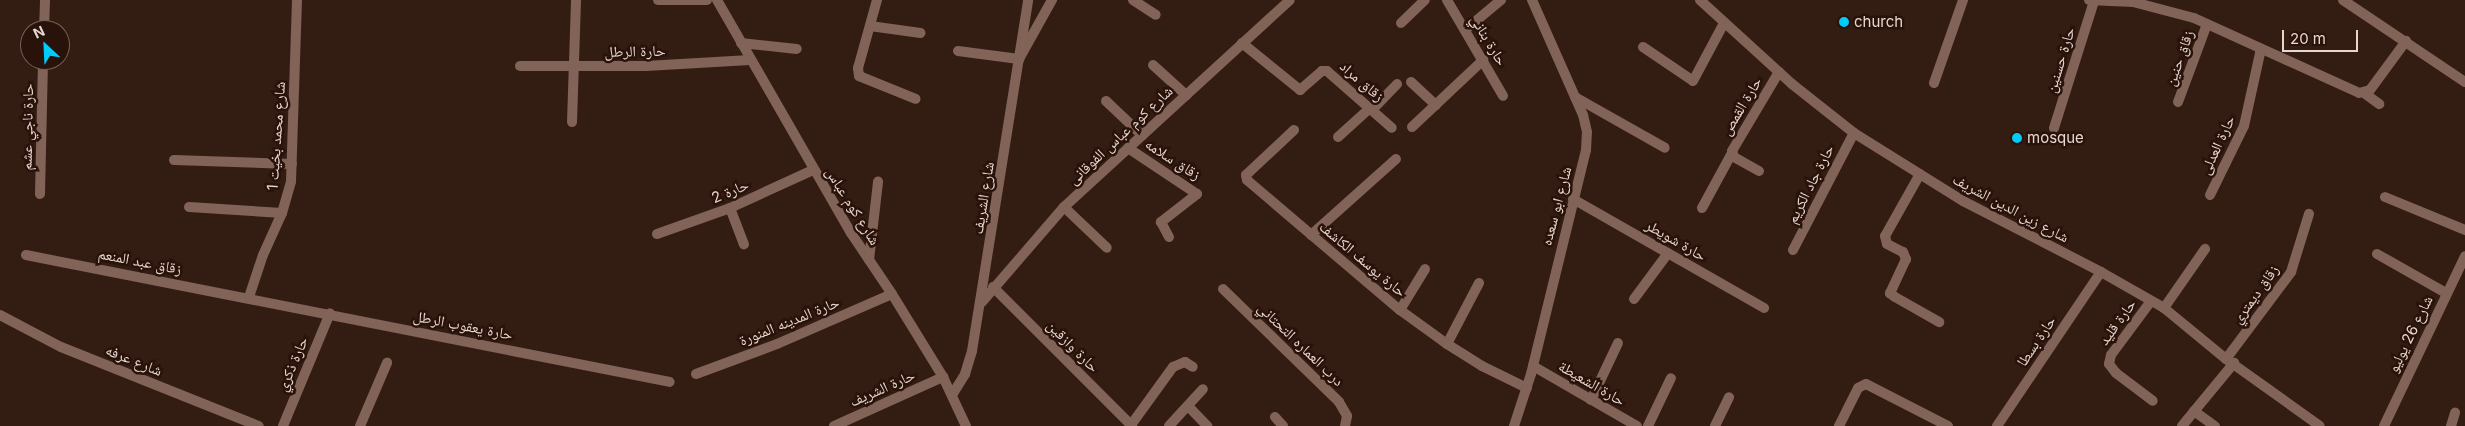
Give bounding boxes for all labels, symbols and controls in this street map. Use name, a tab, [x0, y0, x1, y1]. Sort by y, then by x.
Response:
street label: حارة بناني	[1467, 11, 1511, 69]
place label: church	[1854, 13, 1903, 31]
marker: church	[1838, 16, 1850, 28]
north arrow	[20, 20, 70, 70]
scale bar	[2285, 20, 2361, 52]
text: N	[30, 22, 47, 42]
street label: حارة حسنين	[2042, 25, 2078, 95]
street label: زقاق حنين	[2161, 28, 2197, 88]
text: 20 m	[2290, 29, 2326, 48]
street label: حارة الرطل	[604, 41, 666, 61]
street label: زقاق مراد	[1336, 57, 1388, 105]
street label: حارة القمص	[1717, 74, 1765, 138]
street label: شارع محمد بخيت 1	[263, 81, 289, 191]
street label: شارع كوم عباس الفوقانى	[1064, 82, 1176, 188]
street label: حارة ناجي عشم	[17, 83, 37, 171]
street label: حارة العدلى	[2196, 113, 2238, 177]
place label: mosque	[2027, 129, 2084, 147]
marker: mosque	[2011, 132, 2023, 144]
street label: زقاق سلامه	[1142, 134, 1204, 184]
street label: حارة جاد الكريم	[1782, 142, 1838, 226]
street label: شارع الشريف	[968, 161, 998, 235]
street label: شارع كوم عباس	[822, 164, 884, 248]
street label: شارع ابو سعده	[1537, 165, 1575, 247]
street label: شارع زين الدين الشريف	[1950, 170, 2072, 246]
street label: حارة 2	[709, 175, 751, 207]
street label: حارة شويطر	[1642, 215, 1710, 265]
street label: حارة يوسف الكاشف	[1316, 218, 1410, 300]
street label: زقاق عبد المنعم	[97, 244, 183, 278]
street label: زقاق ديمتري	[2228, 261, 2282, 327]
street label: حارة المدينه المنورة	[736, 293, 842, 349]
street label: شارع 26 يوليو	[2384, 293, 2436, 375]
street label: حارة قليد	[2094, 296, 2140, 348]
street label: درب العماره التحتاني	[1254, 298, 1348, 390]
street label: حارة يعقوب الرطل	[412, 307, 514, 343]
street label: حارة بسطا	[2013, 312, 2059, 370]
street label: حارة وازقين	[1043, 316, 1103, 376]
street label: حارة ذكري	[273, 334, 311, 394]
street label: شارع عرفه	[103, 341, 165, 379]
street label: حارة الشعيطة	[1555, 357, 1629, 409]
street label: حارة الشريف	[847, 366, 917, 410]

